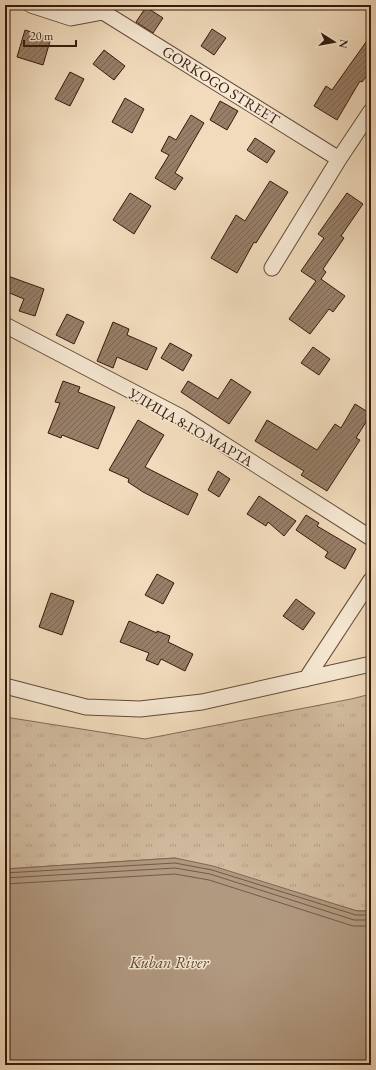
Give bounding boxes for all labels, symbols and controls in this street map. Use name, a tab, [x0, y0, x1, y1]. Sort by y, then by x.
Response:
scale bar	[24, 22, 76, 48]
north arrow	[314, 22, 354, 62]
text: 20 m	[30, 28, 54, 44]
text: N	[336, 38, 352, 50]
street label: GORKOGO STREET	[159, 41, 284, 129]
street label: УЛИЦА 8-ГО МАРТА	[124, 383, 257, 471]
water label: Kuban River	[128, 952, 209, 973]

